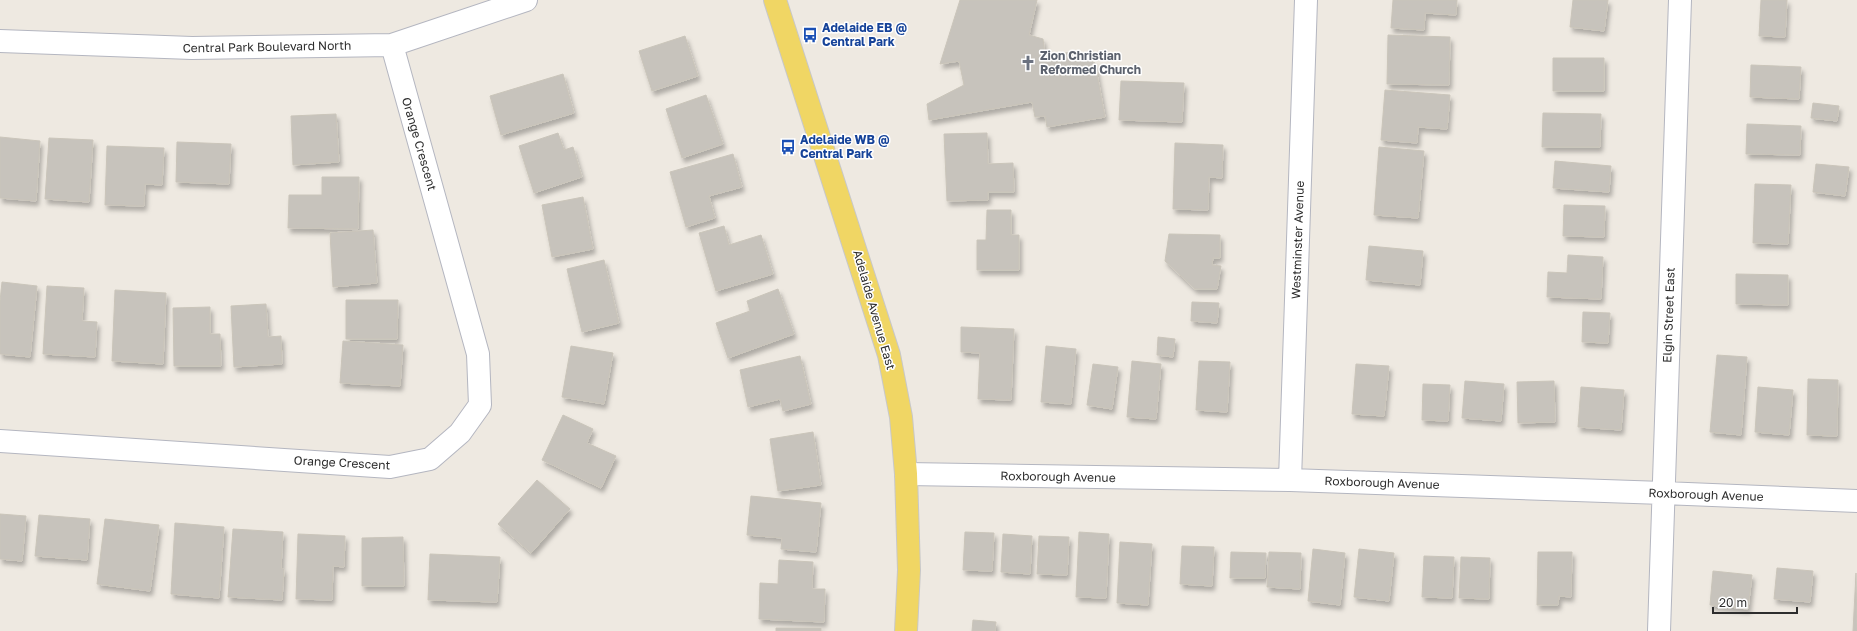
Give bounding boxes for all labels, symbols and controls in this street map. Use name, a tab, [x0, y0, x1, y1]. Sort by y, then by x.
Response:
place label: Adelaide EB @ Central Park	[822, 20, 908, 49]
bus stop icon: Adelaide EB @ Central Park	[801, 26, 819, 44]
street label: Central Park Boulevard North	[182, 38, 351, 55]
place label: Zion Christian Reformed Church	[1040, 48, 1141, 77]
church icon: Zion Christian Reformed Church	[1019, 54, 1037, 72]
street label: Orange Crescent	[399, 95, 440, 193]
place label: Adelaide WB @ Central Park	[800, 132, 890, 161]
bus stop icon: Adelaide WB @ Central Park	[779, 138, 797, 156]
street label: Westminster Avenue	[1288, 180, 1307, 299]
street label: Adelaide Avenue East	[850, 248, 899, 372]
street label: Elgin Street East	[1659, 267, 1678, 363]
street label: Orange Crescent	[293, 452, 391, 473]
street label: Roxborough Avenue	[1000, 468, 1116, 485]
street label: Roxborough Avenue	[1324, 473, 1440, 492]
street label: Roxborough Avenue	[1648, 485, 1764, 504]
scale bar	[1713, 589, 1797, 615]
text: 20 m	[1719, 595, 1747, 610]

